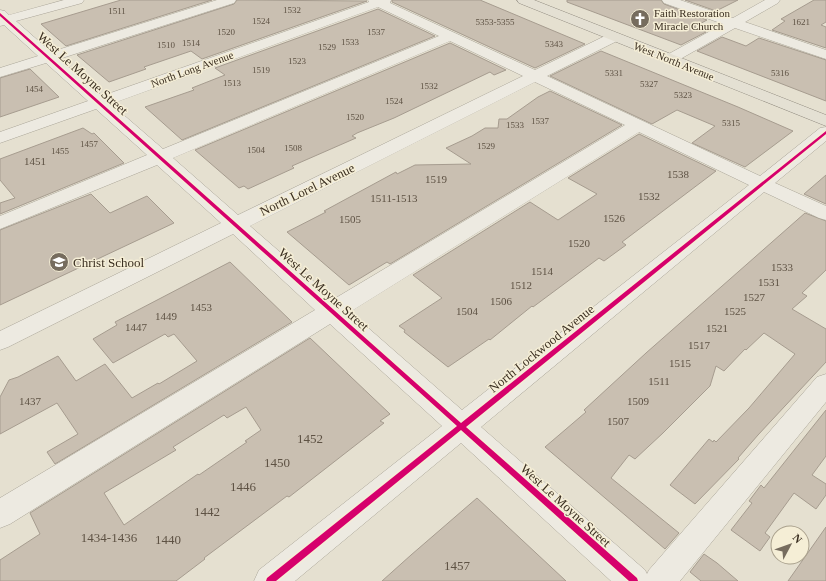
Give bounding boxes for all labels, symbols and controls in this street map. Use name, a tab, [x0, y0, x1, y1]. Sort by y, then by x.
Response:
house number: 1532	[283, 5, 301, 15]
house number: 1511	[108, 6, 126, 16]
place label: Faith Restoration Miracle Church	[654, 7, 731, 32]
church icon: Faith Restoration Miracle Church	[629, 8, 651, 30]
house number: 1524	[252, 16, 271, 26]
house number: 5353-5355	[476, 17, 515, 27]
house number: 1621	[792, 17, 810, 27]
house number: 1520	[217, 27, 236, 37]
house number: 1537	[367, 27, 386, 37]
street label: West Le Moyne Street	[34, 29, 131, 118]
house number: 1533	[341, 37, 360, 47]
house number: 1514	[182, 38, 201, 48]
house number: 5343	[545, 39, 564, 49]
street label: West North Avenue	[632, 39, 716, 83]
house number: 1510	[157, 40, 176, 50]
house number: 1529	[318, 42, 337, 52]
street label: North Long Avenue	[149, 48, 235, 90]
house number: 1523	[288, 56, 307, 66]
house number: 1519	[252, 65, 271, 75]
house number: 5331	[605, 68, 623, 78]
house number: 5316	[771, 68, 790, 78]
house number: 1513	[223, 78, 242, 88]
house number: 5327	[640, 79, 659, 89]
house number: 1532	[420, 81, 438, 91]
house number: 1454	[25, 84, 44, 94]
house number: 5323	[674, 90, 693, 100]
house number: 1524	[385, 96, 404, 106]
house number: 1520	[346, 112, 365, 122]
house number: 1537	[531, 116, 550, 126]
house number: 5315	[722, 118, 741, 128]
house number: 1533	[506, 120, 525, 130]
house number: 1457	[80, 139, 99, 149]
house number: 1529	[477, 141, 496, 151]
house number: 1508	[284, 143, 303, 153]
house number: 1504	[247, 145, 266, 155]
house number: 1455	[51, 146, 70, 156]
house number: 1451	[24, 155, 46, 167]
street label: North Lorel Avenue	[257, 160, 357, 219]
house number: 1538	[667, 168, 690, 180]
house number: 1519	[425, 173, 448, 185]
house number: 1532	[638, 190, 660, 202]
house number: 1511-1513	[370, 192, 418, 204]
house number: 1526	[603, 212, 626, 224]
house number: 1505	[339, 213, 362, 225]
house number: 1520	[568, 237, 591, 249]
street label: West Le Moyne Street	[275, 245, 372, 334]
school or university icon: Christ School	[48, 251, 70, 273]
place label: Christ School	[73, 255, 145, 270]
house number: 1533	[771, 261, 794, 273]
house number: 1514	[531, 265, 554, 277]
house number: 1531	[758, 276, 780, 288]
house number: 1512	[510, 279, 532, 291]
house number: 1527	[743, 291, 766, 303]
house number: 1506	[490, 295, 513, 307]
house number: 1453	[190, 301, 213, 313]
street label: North Lockwood Avenue	[486, 301, 597, 395]
house number: 1504	[456, 305, 479, 317]
house number: 1525	[724, 305, 747, 317]
house number: 1449	[155, 310, 178, 322]
house number: 1447	[125, 321, 148, 333]
house number: 1521	[706, 322, 728, 334]
house number: 1517	[688, 339, 711, 351]
house number: 1515	[669, 357, 692, 369]
house number: 1511	[648, 375, 670, 387]
house number: 1437	[19, 395, 42, 407]
house number: 1509	[627, 395, 650, 407]
house number: 1507	[607, 415, 630, 427]
house number: 1452	[297, 431, 323, 446]
house number: 1450	[264, 455, 290, 470]
street label: West Le Moyne Street	[517, 461, 614, 550]
house number: 1446	[230, 479, 257, 494]
house number: 1442	[194, 504, 220, 519]
north arrow	[770, 525, 810, 565]
house number: 1434-1436	[81, 530, 138, 545]
house number: 1440	[155, 532, 181, 547]
text: N	[790, 532, 805, 545]
house number: 1457	[444, 558, 471, 573]

